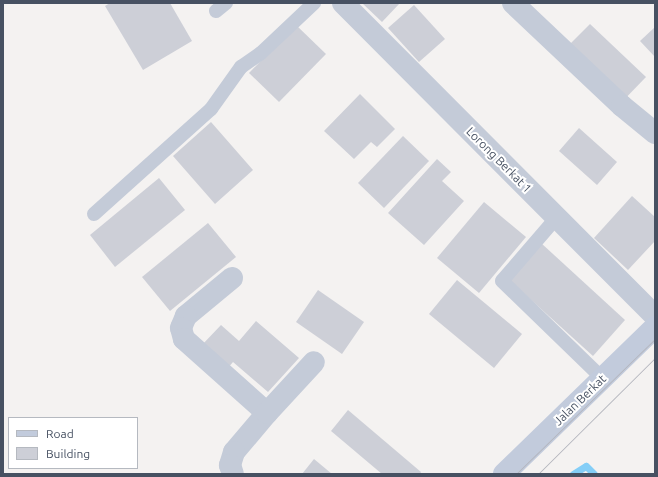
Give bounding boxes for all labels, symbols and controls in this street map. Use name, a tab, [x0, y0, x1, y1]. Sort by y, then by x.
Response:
street label: Lorong Berkat 1	[463, 124, 535, 196]
street label: Jalan Berkat	[551, 372, 609, 428]
legend	[8, 417, 138, 469]
text: Road	[46, 427, 74, 440]
text: Building	[46, 447, 90, 460]

